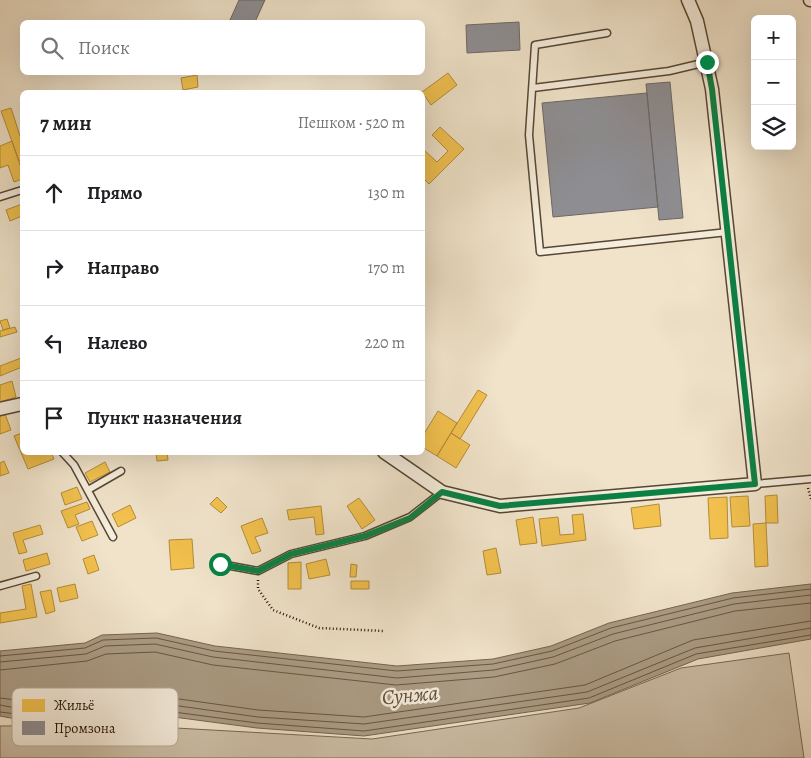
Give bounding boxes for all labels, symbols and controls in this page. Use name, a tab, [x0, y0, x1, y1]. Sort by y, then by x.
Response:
map controls	[751, 15, 796, 150]
button: +	[751, 15, 796, 60]
search box	[20, 20, 425, 75]
icon: search	[38, 34, 66, 62]
text: Поиск	[78, 35, 130, 61]
route end	[696, 51, 719, 74]
button: −	[751, 60, 796, 105]
button: layers	[751, 105, 796, 150]
text: 7 мин	[40, 109, 92, 137]
text: Пешком · 520 m	[298, 112, 405, 134]
icon: ahead	[40, 179, 68, 207]
text: Прямо	[87, 180, 142, 206]
text: 130 m	[368, 182, 405, 204]
icon: right	[40, 254, 68, 282]
text: Направо	[87, 255, 159, 281]
text: 170 m	[368, 257, 405, 279]
icon: left	[40, 329, 68, 357]
text: Налево	[87, 330, 147, 356]
text: 220 m	[365, 332, 405, 354]
icon: arrive	[40, 404, 68, 432]
text: Пункт назначения	[87, 405, 242, 431]
route start	[209, 553, 232, 576]
water label: Сунжа	[381, 679, 440, 711]
legend	[12, 688, 178, 746]
text: Жильё	[54, 696, 94, 715]
text: Промзона	[54, 719, 116, 738]

